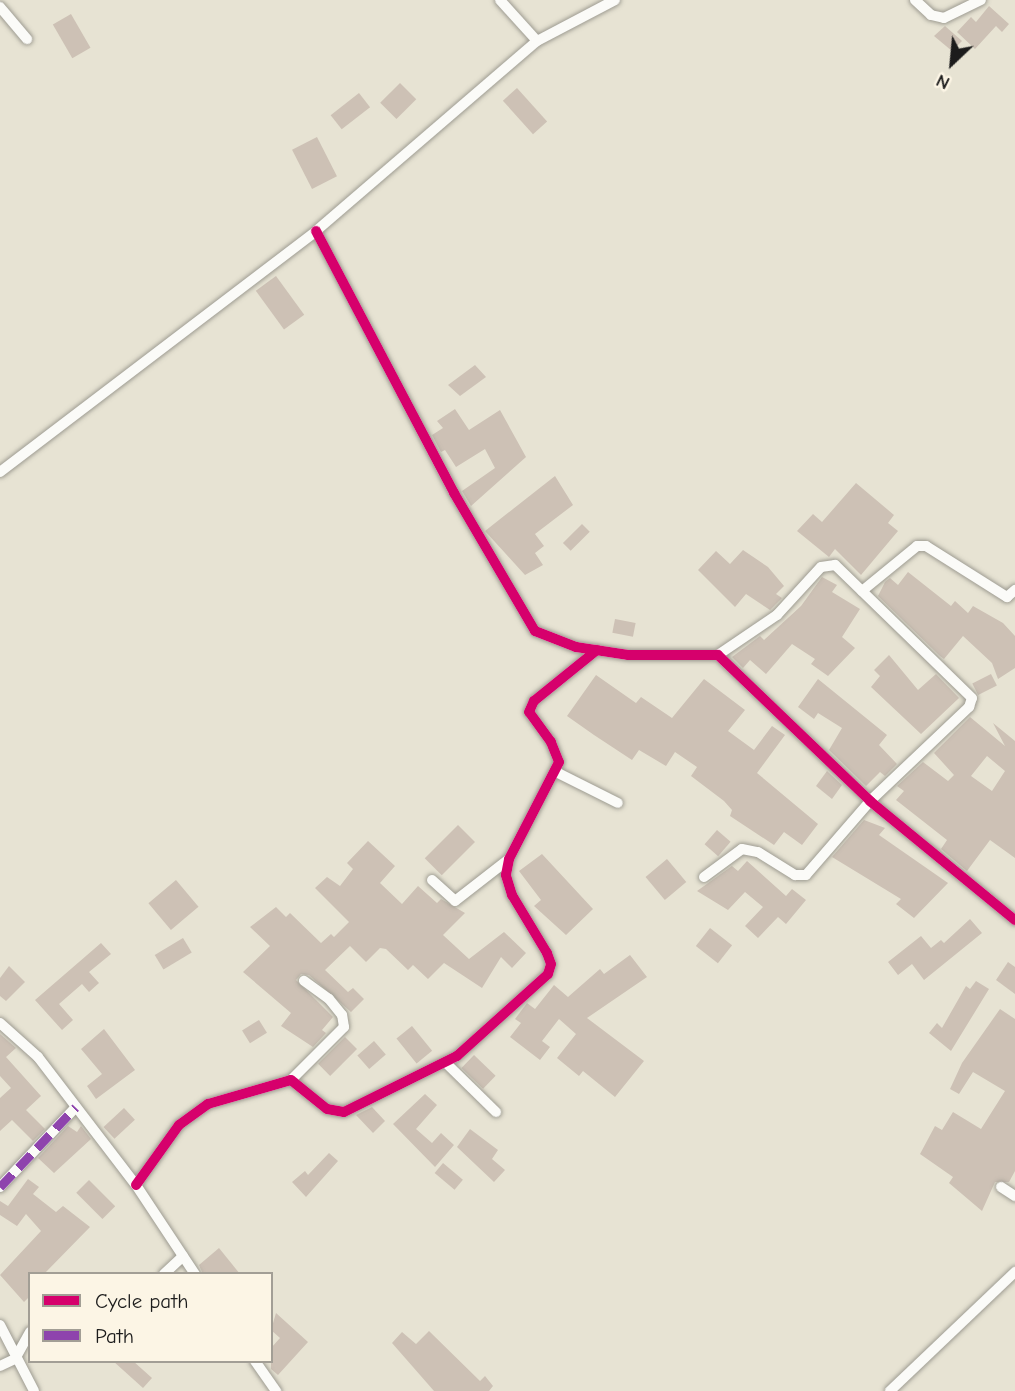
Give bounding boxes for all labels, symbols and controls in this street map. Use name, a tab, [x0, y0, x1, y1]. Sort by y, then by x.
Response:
north arrow	[917, 28, 987, 98]
text: N	[932, 69, 953, 94]
legend	[28, 1272, 273, 1363]
text: Cycle path	[95, 1289, 188, 1313]
text: Path	[95, 1324, 134, 1348]

